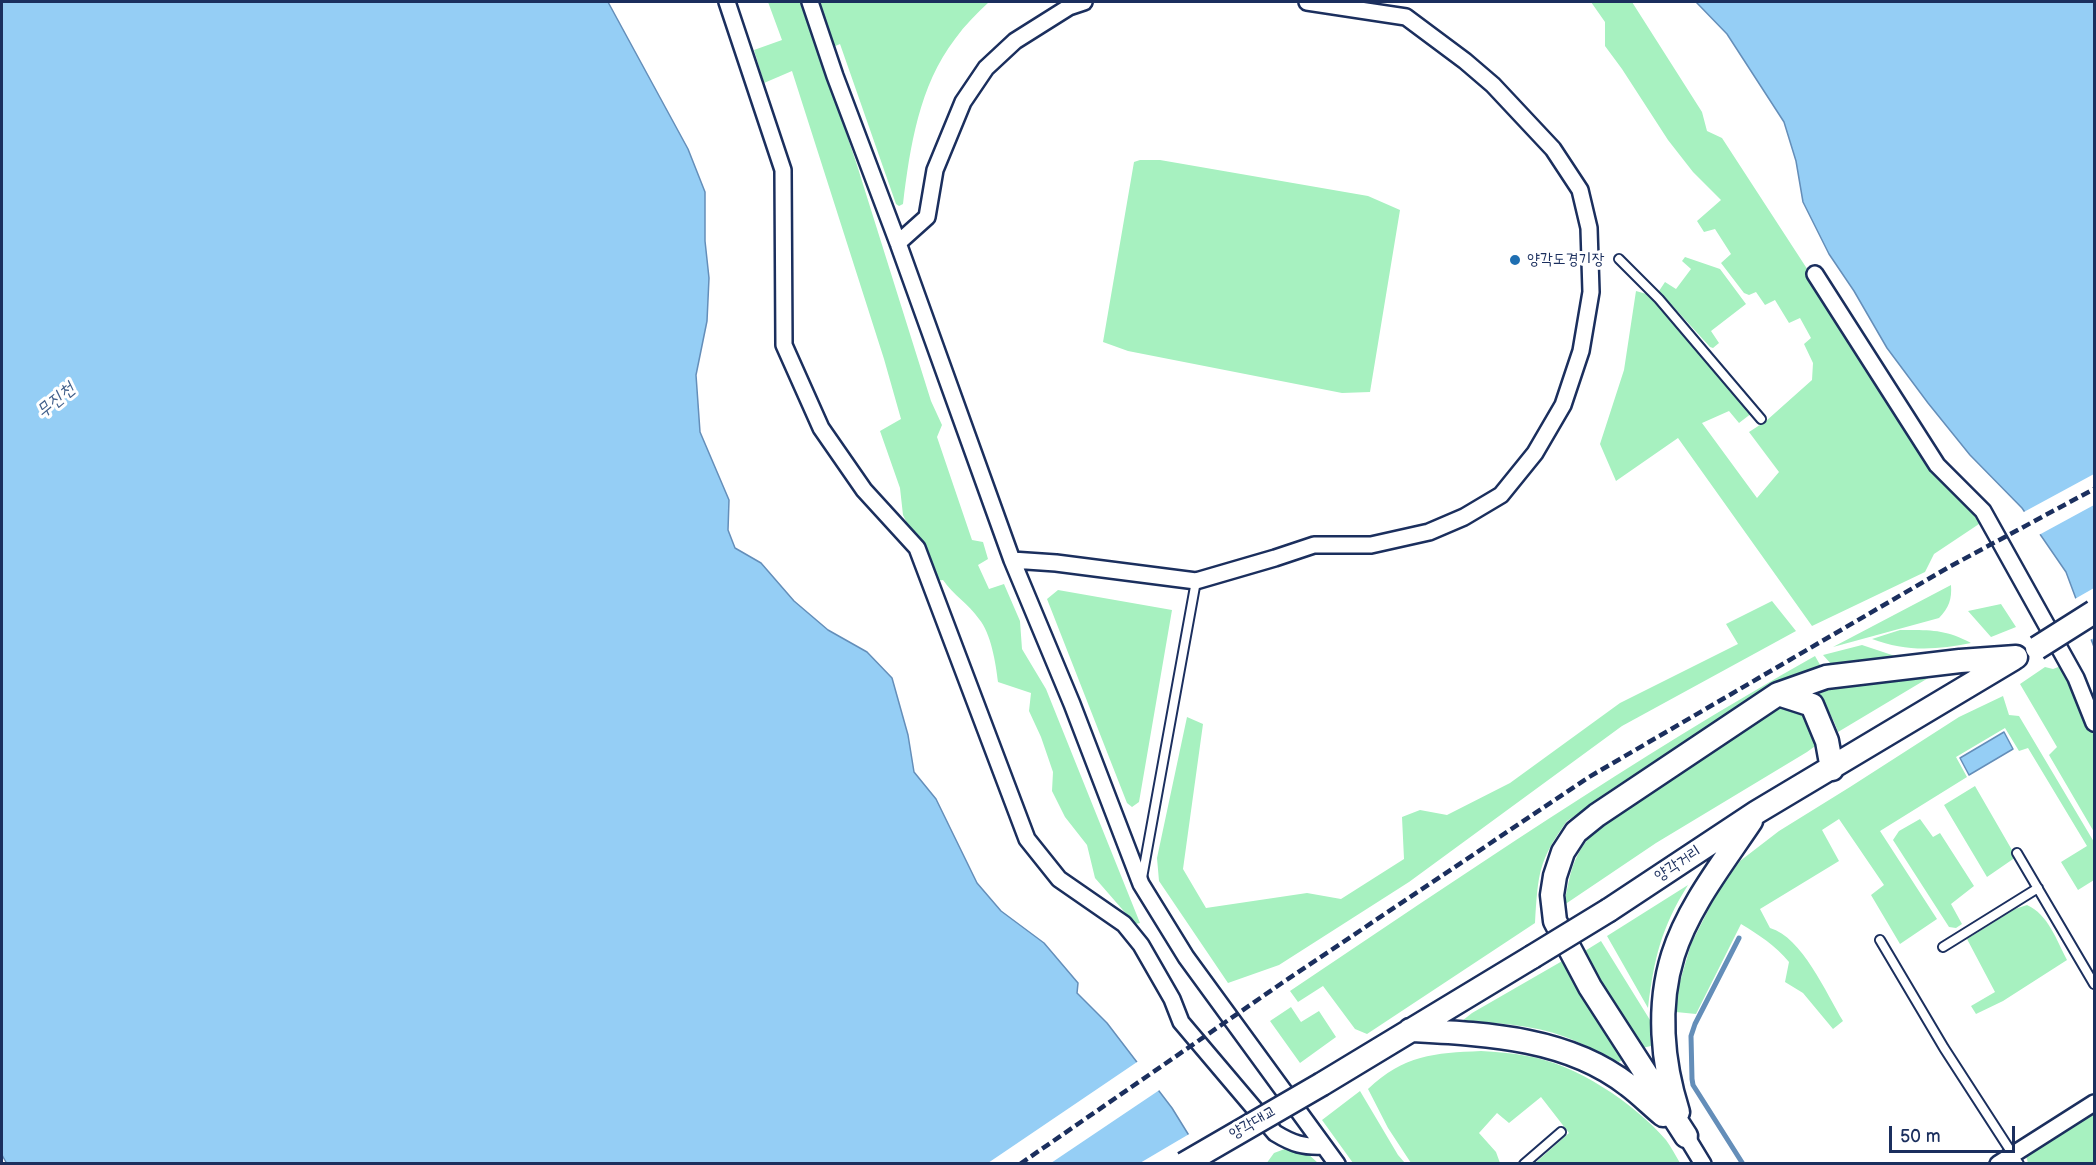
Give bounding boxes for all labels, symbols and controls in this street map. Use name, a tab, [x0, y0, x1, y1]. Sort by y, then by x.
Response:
place label: 양각도경기장	[1527, 250, 1604, 270]
marker: 양각도경기장	[1508, 253, 1522, 267]
water label: 무진천	[32, 379, 80, 423]
street label: 양각거리	[1651, 842, 1705, 886]
street label: 양각대교	[1226, 1102, 1280, 1144]
scale bar	[1892, 1114, 2018, 1152]
text: 50 m	[1900, 1126, 1941, 1147]

